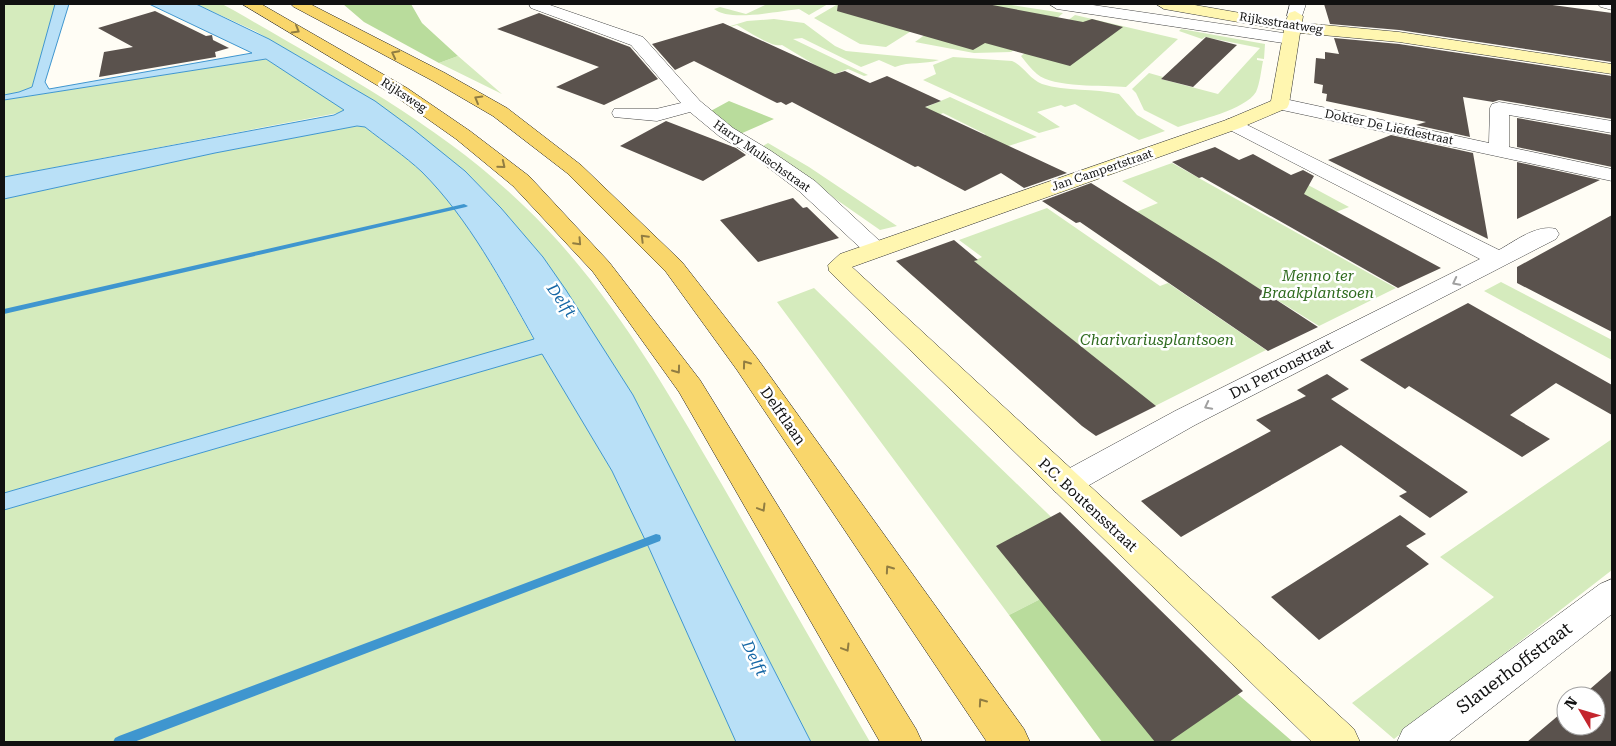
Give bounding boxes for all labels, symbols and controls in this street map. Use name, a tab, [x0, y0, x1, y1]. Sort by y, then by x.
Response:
street label: Rijksstraatweg	[1238, 9, 1324, 37]
one-way arrow	[290, 24, 299, 34]
one-way arrow	[392, 50, 401, 60]
street label: Rijksweg	[378, 75, 430, 115]
one-way arrow	[475, 96, 484, 106]
street label: Dokter De Liefdestraat	[1323, 107, 1455, 148]
street label: Harry Mulischstraat	[711, 117, 814, 195]
street label: Jan Campertstraat	[1050, 146, 1155, 194]
one-way arrow	[496, 160, 505, 169]
one-way arrow	[641, 235, 650, 244]
one-way arrow	[572, 236, 581, 245]
park label: Menno ter Braakplantsoen	[1261, 267, 1374, 302]
one-way arrow	[1452, 276, 1461, 286]
water label: Delft	[543, 279, 580, 321]
park label: Charivariusplantsoen	[1080, 331, 1234, 349]
street label: Du Perronstraat	[1226, 335, 1336, 403]
one-way arrow	[743, 360, 752, 370]
one-way arrow	[672, 364, 680, 373]
street label: Delftlaan	[757, 384, 810, 449]
one-way arrow	[1204, 400, 1213, 410]
street label: P.C. Boutensstraat	[1035, 455, 1141, 556]
one-way arrow	[756, 503, 766, 512]
one-way arrow	[886, 565, 895, 575]
street label: Slauerhoffstraat	[1452, 617, 1576, 718]
water label: Delft	[737, 636, 771, 679]
one-way arrow	[839, 642, 849, 651]
north arrow	[1556, 686, 1606, 736]
text: N	[1561, 694, 1581, 712]
one-way arrow	[979, 698, 988, 708]

